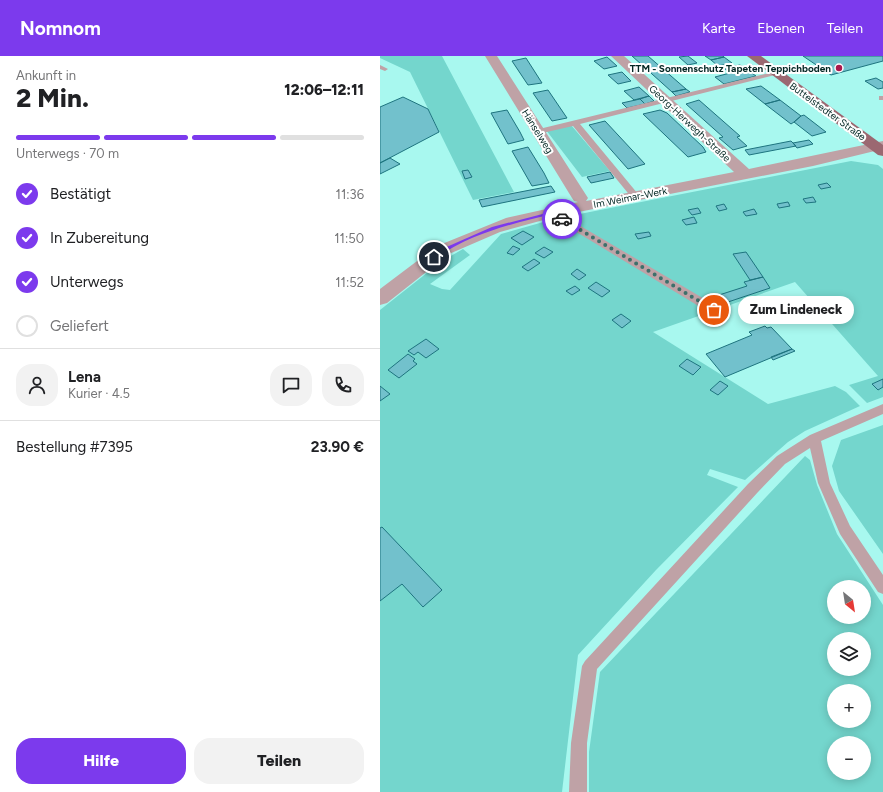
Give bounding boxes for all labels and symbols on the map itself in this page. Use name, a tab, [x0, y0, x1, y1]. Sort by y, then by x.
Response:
place label: TTM - Sonnenschutz Tapeten Teppichboden	[630, 62, 831, 75]
marker: TTM - Sonnenschutz Tapeten Teppichboden	[834, 63, 844, 73]
street label: Buttelstedter Straße	[787, 79, 869, 144]
street label: Georg-Herwegh-Straße	[646, 82, 734, 165]
street label: Hänselweg	[519, 107, 556, 156]
street label: Im Weimar-Werk	[592, 184, 668, 211]
courier	[542, 199, 582, 239]
pin	[417, 240, 451, 274]
pin	[697, 293, 731, 327]
callout: Zum Lindeneck	[738, 296, 854, 324]
north arrow	[827, 580, 871, 624]

